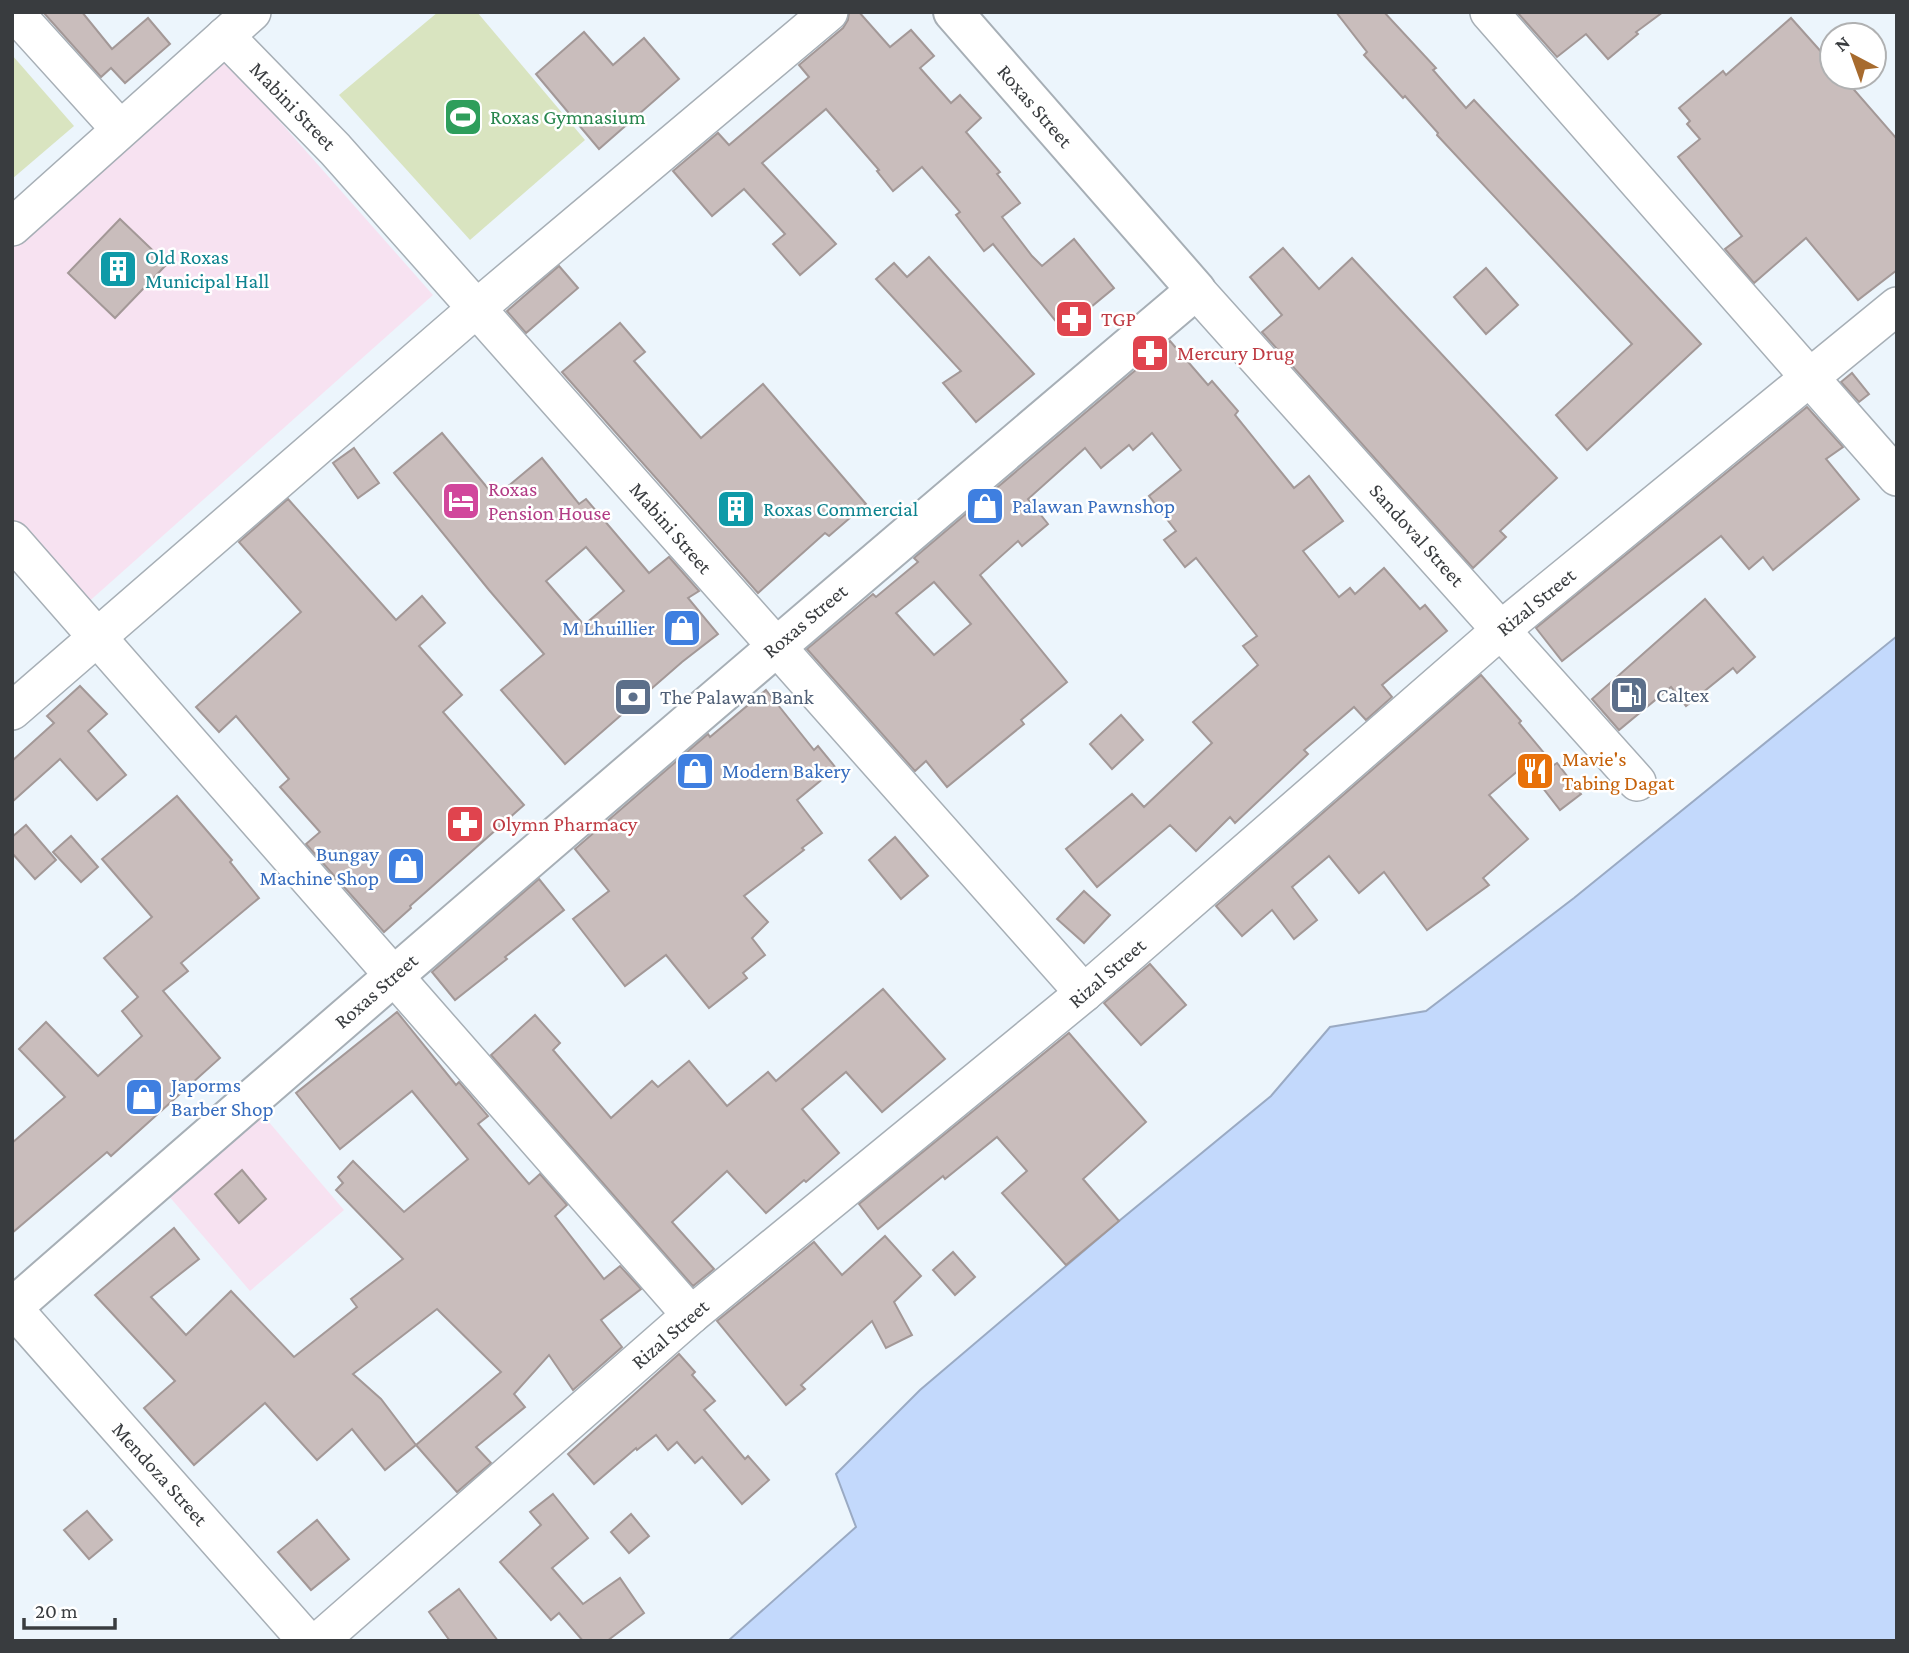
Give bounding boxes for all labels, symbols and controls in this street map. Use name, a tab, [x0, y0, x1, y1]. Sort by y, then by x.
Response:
north arrow	[1818, 21, 1888, 91]
text: N	[1830, 31, 1854, 56]
street label: Mabini Street	[245, 57, 342, 156]
street label: Roxas Street	[992, 59, 1078, 153]
sports icon: Roxas Gymnasium	[442, 96, 484, 138]
place label: Roxas Gymnasium	[490, 105, 646, 129]
place label: Old Roxas Municipal Hall	[145, 245, 269, 293]
building icon: Old Roxas Municipal Hall	[97, 248, 139, 290]
pharmacy icon: TGP	[1053, 298, 1095, 340]
place label: TGP	[1101, 307, 1136, 331]
pharmacy icon: Mercury Drug	[1129, 332, 1171, 374]
place label: Mercury Drug	[1177, 341, 1294, 365]
place label: Roxas Pension House	[488, 477, 611, 525]
street label: Mabini Street	[625, 477, 718, 579]
street label: Sandoval Street	[1365, 479, 1470, 592]
hotel icon: Roxas Pension House	[440, 480, 482, 522]
shop icon: Palawan Pawnshop	[964, 485, 1006, 527]
building icon: Roxas Commercial	[715, 488, 757, 530]
place label: Palawan Pawnshop	[1012, 494, 1175, 518]
place label: Roxas Commercial	[763, 497, 918, 521]
street label: Rizal Street	[1492, 562, 1581, 641]
street label: Roxas Street	[758, 578, 853, 663]
shop icon: M Lhuillier	[661, 607, 703, 649]
place label: M Lhuillier	[562, 616, 656, 640]
fuel station icon: Caltex	[1608, 674, 1650, 716]
bank icon: The Palawan Bank	[612, 676, 654, 718]
place label: Caltex	[1656, 683, 1709, 707]
place label: The Palawan Bank	[660, 685, 814, 709]
place label: Mavie's Tabing Dagat	[1562, 747, 1676, 795]
shop icon: Modern Bakery	[674, 750, 716, 792]
restaurant icon: Mavie's Tabing Dagat	[1514, 750, 1556, 792]
place label: Modern Bakery	[722, 759, 851, 783]
pharmacy icon: Olymn Pharmacy	[444, 803, 486, 845]
place label: Olymn Pharmacy	[492, 812, 638, 836]
place label: Bungay Machine Shop	[259, 842, 379, 890]
shop icon: Bungay Machine Shop	[385, 845, 427, 887]
street label: Rizal Street	[1064, 932, 1151, 1013]
street label: Roxas Street	[329, 948, 423, 1034]
place label: Japorms Barber Shop	[169, 1073, 274, 1121]
shop icon: Japorms Barber Shop	[123, 1076, 165, 1118]
street label: Rizal Street	[627, 1293, 714, 1374]
street label: Mendoza Street	[107, 1417, 214, 1532]
scale bar	[24, 1586, 116, 1630]
text: 20 m	[35, 1599, 78, 1623]

